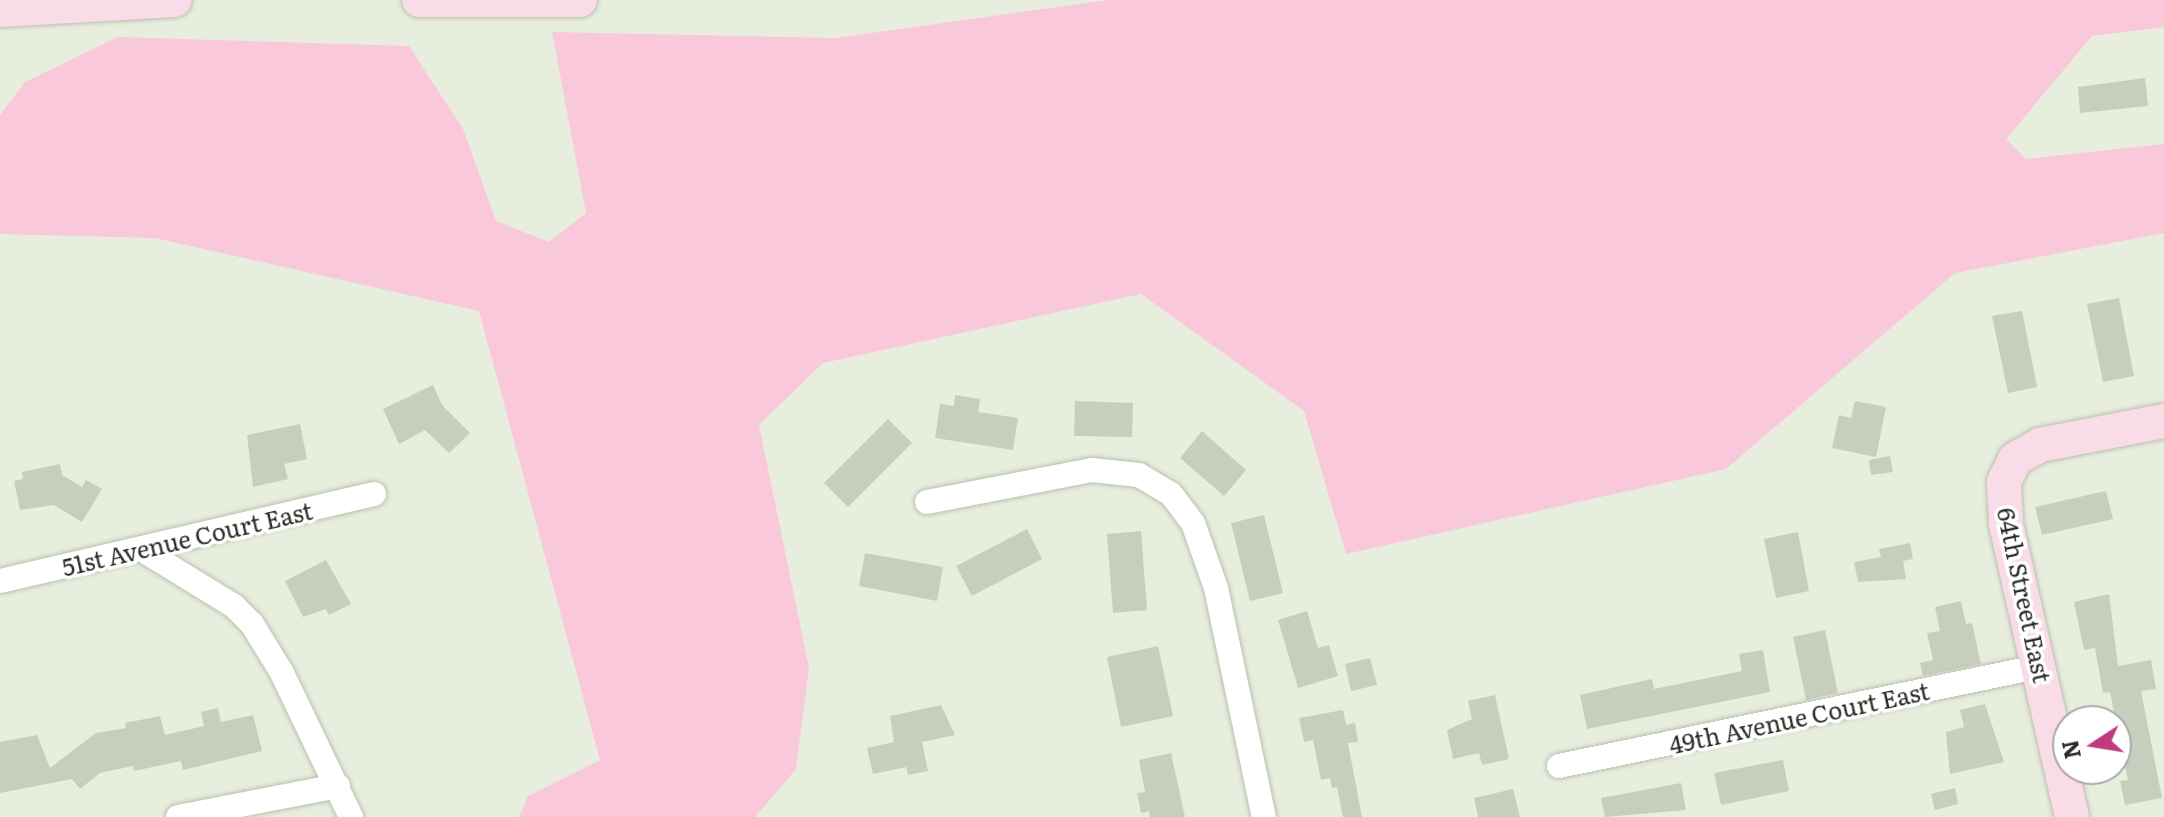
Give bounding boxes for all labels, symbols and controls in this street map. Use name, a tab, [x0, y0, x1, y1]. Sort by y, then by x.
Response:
street label: 51st Avenue Court East	[59, 495, 315, 581]
street label: 64th Street East	[1992, 505, 2058, 685]
street label: 49th Avenue Court East	[1666, 675, 1932, 759]
north arrow	[2052, 705, 2132, 785]
text: N	[2052, 737, 2088, 762]

